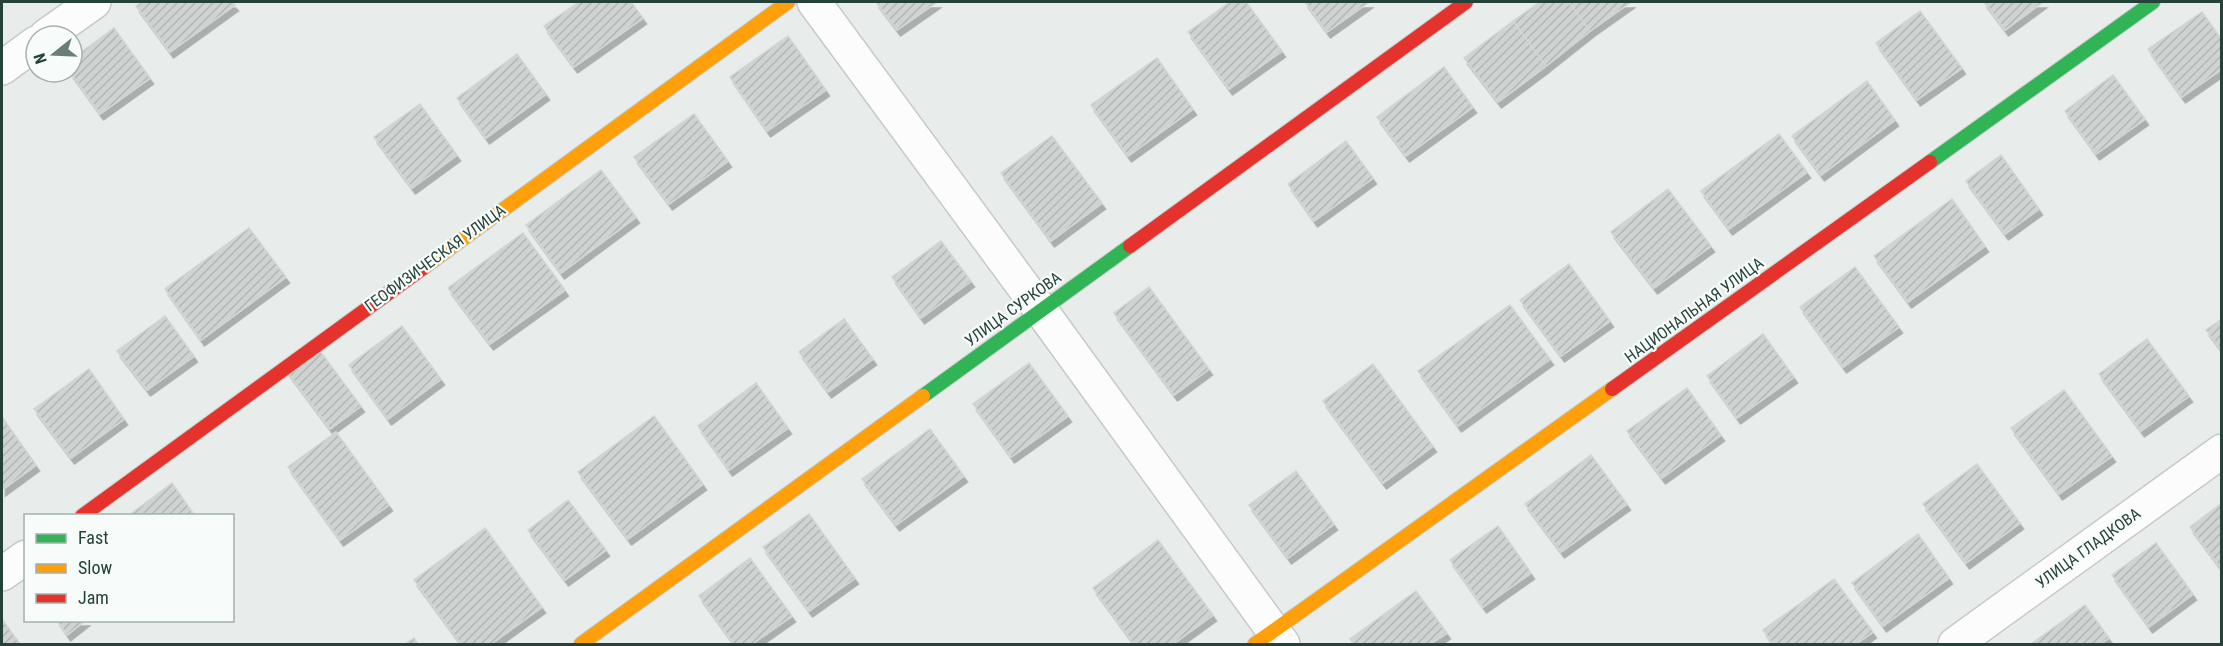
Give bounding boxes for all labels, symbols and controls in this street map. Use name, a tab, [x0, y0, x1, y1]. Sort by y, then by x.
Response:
north arrow	[24, 24, 84, 84]
text: N	[30, 51, 51, 66]
street label: ГЕОФИЗИЧЕСКАЯ УЛИЦА	[361, 201, 509, 315]
street label: НАЦИОНАЛЬНАЯ УЛИЦА	[1621, 253, 1767, 367]
street label: УЛИЦА СУРКОВА	[961, 268, 1065, 350]
street label: УЛИЦА ГЛАДКОВА	[2032, 504, 2144, 592]
legend	[24, 514, 234, 622]
text: Fast	[78, 527, 109, 548]
text: Slow	[78, 557, 113, 578]
text: Jam	[78, 587, 109, 608]

